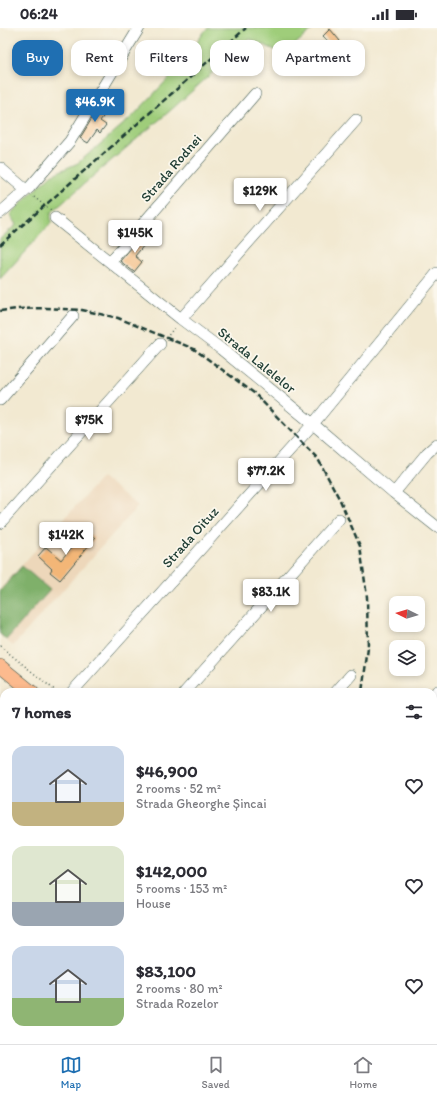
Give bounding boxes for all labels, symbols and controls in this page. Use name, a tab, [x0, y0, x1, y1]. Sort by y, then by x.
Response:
text: 06:24	[20, 5, 58, 23]
chip: Buy	[12, 40, 63, 76]
chip: Rent	[71, 40, 127, 76]
chip: Filters	[135, 40, 202, 76]
chip: New	[210, 40, 264, 76]
chip: Apartment	[272, 40, 365, 76]
pin: $46.9K	[62, 89, 128, 123]
text: $46.9K	[75, 94, 115, 109]
street label: Strada Rodnei	[137, 131, 205, 206]
pin: $129K	[232, 178, 288, 212]
text: $129K	[243, 183, 277, 198]
pin: $145K	[107, 220, 163, 254]
text: $145K	[117, 225, 153, 240]
street label: Strada Lalelelor	[214, 324, 300, 397]
pin: $75K	[65, 407, 113, 441]
text: $75K	[75, 412, 103, 427]
pin: $77.2K	[233, 458, 299, 492]
text: $77.2K	[247, 463, 285, 478]
street label: Strada Oituz	[158, 503, 223, 571]
pin: $142K	[38, 522, 94, 556]
text: $142K	[48, 527, 84, 542]
pin: $83.1K	[238, 579, 304, 613]
text: $83.1K	[252, 584, 290, 599]
north arrow	[389, 596, 425, 632]
map controls	[389, 596, 425, 676]
button: layers	[389, 640, 425, 676]
icon: filters	[403, 701, 425, 723]
text: 7 homes	[12, 702, 72, 722]
text: $46,900	[136, 761, 198, 781]
icon: home	[44, 762, 92, 810]
icon: heart	[403, 775, 425, 797]
text: 2 rooms · 52 m²	[136, 781, 221, 796]
text: Strada Gheorghe Șincai	[136, 796, 267, 811]
text: $142,000	[136, 861, 207, 881]
icon: home	[44, 862, 92, 910]
icon: heart	[403, 875, 425, 897]
text: 5 rooms · 153 m²	[136, 881, 227, 896]
text: House	[136, 896, 171, 911]
text: $83,100	[136, 961, 196, 981]
icon: home	[44, 962, 92, 1010]
icon: heart	[403, 975, 425, 997]
text: 2 rooms · 80 m²	[136, 981, 223, 996]
text: Strada Rozelor	[136, 996, 218, 1011]
tab: Map	[60, 1054, 82, 1091]
tab: Saved	[202, 1054, 230, 1091]
tab: Home	[349, 1054, 377, 1091]

